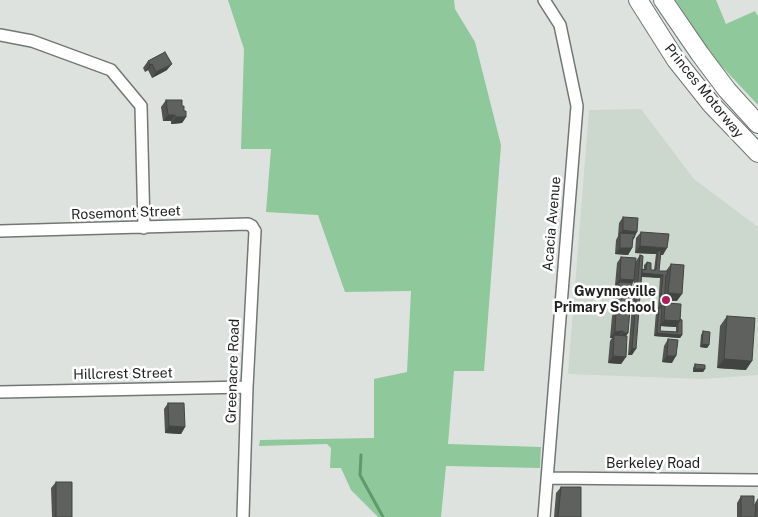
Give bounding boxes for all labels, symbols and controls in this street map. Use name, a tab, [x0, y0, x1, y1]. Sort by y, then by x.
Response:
street label: Princes Motorway	[661, 40, 747, 142]
street label: Acacia Avenue	[539, 176, 565, 272]
street label: Rosemont Street	[71, 203, 181, 223]
place label: Gwynneville Primary School	[554, 284, 656, 316]
marker: Gwynneville Primary School	[660, 294, 672, 306]
street label: Greenacre Road	[223, 318, 243, 424]
street label: Hillcrest Street	[73, 365, 173, 383]
street label: Berkeley Road	[606, 456, 700, 472]

